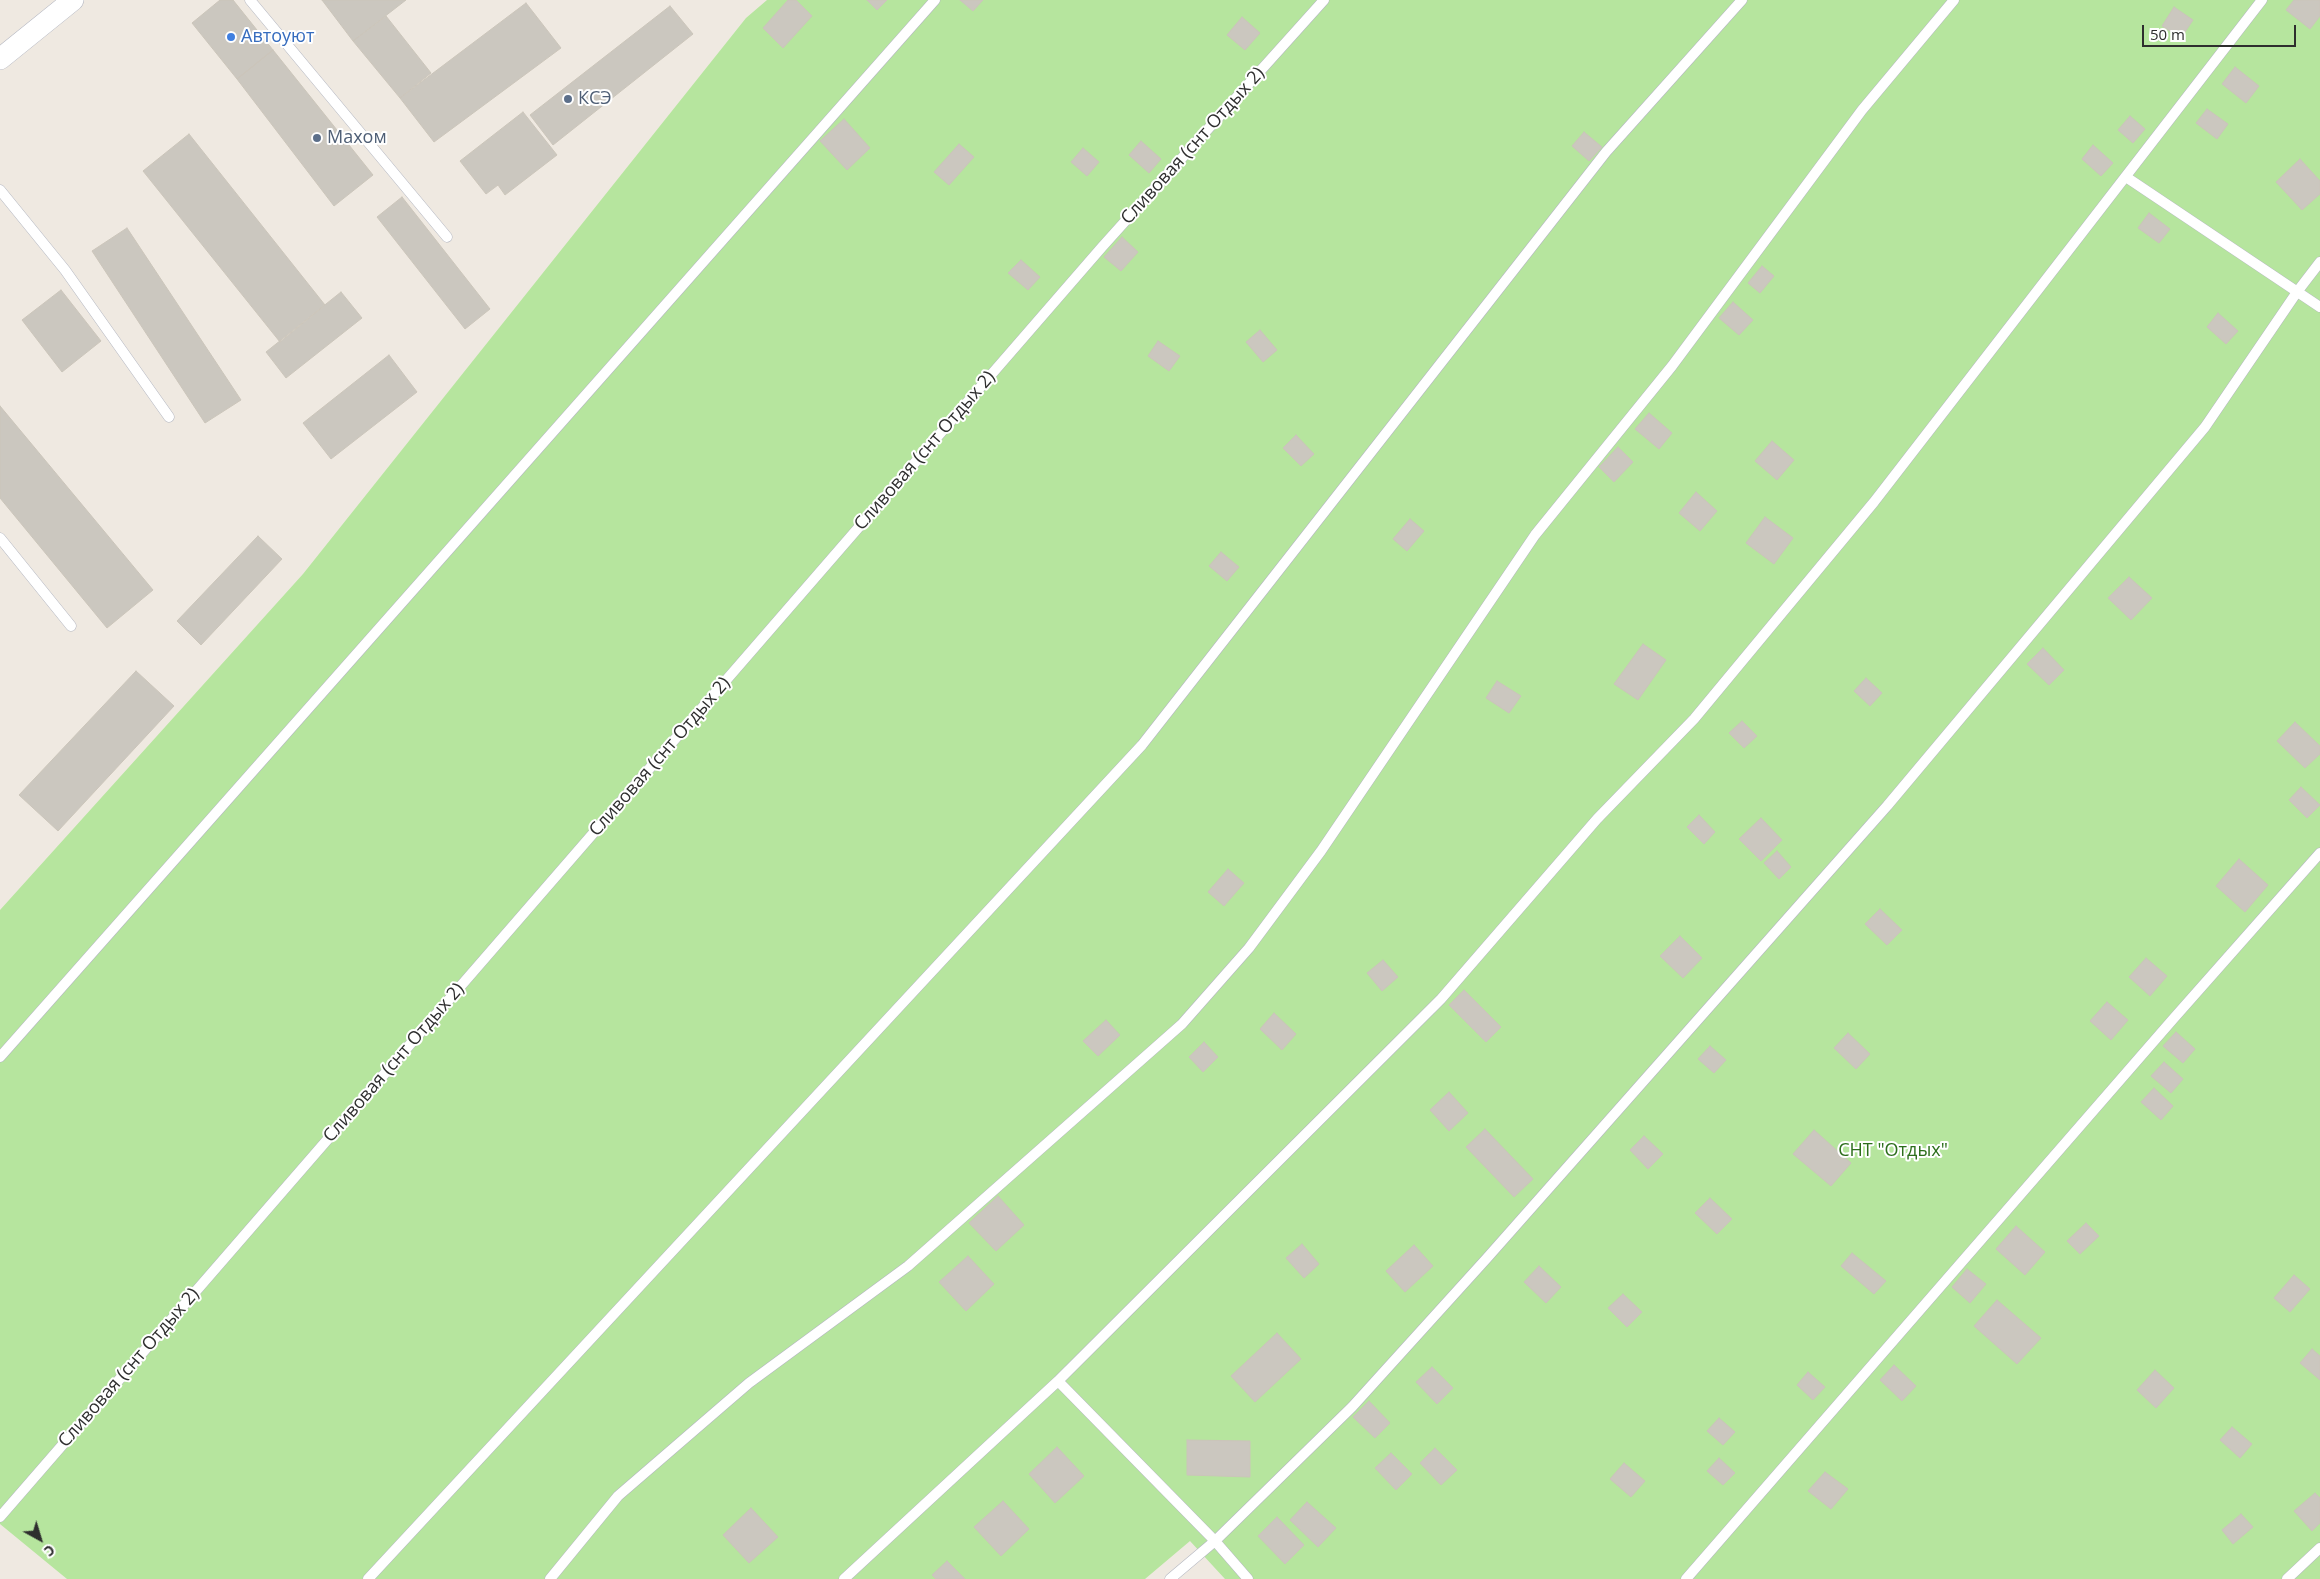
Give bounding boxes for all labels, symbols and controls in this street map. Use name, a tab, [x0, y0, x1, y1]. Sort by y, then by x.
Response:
scale bar	[2145, 15, 2299, 47]
text: 50 m	[2150, 24, 2185, 44]
place label: Автоуют	[241, 26, 314, 48]
marker: Автоуют	[225, 31, 237, 43]
street label: Сливовая (снт Отдых 2)	[1117, 63, 1269, 229]
place label: КСЭ	[578, 88, 612, 110]
marker: КСЭ	[562, 93, 574, 105]
place label: Махом	[327, 127, 387, 149]
marker: Махом	[311, 132, 323, 144]
street label: Сливовая (снт Отдых 2)	[850, 367, 1000, 535]
street label: Сливовая (снт Отдых 2)	[585, 673, 735, 841]
street label: Сливовая (снт Отдых 2)	[319, 979, 469, 1147]
park label: СНТ "Отдых"	[1838, 1140, 1948, 1162]
street label: Сливовая (снт Отдых 2)	[54, 1284, 204, 1452]
north arrow	[15, 1514, 65, 1564]
text: С	[40, 1541, 59, 1561]

